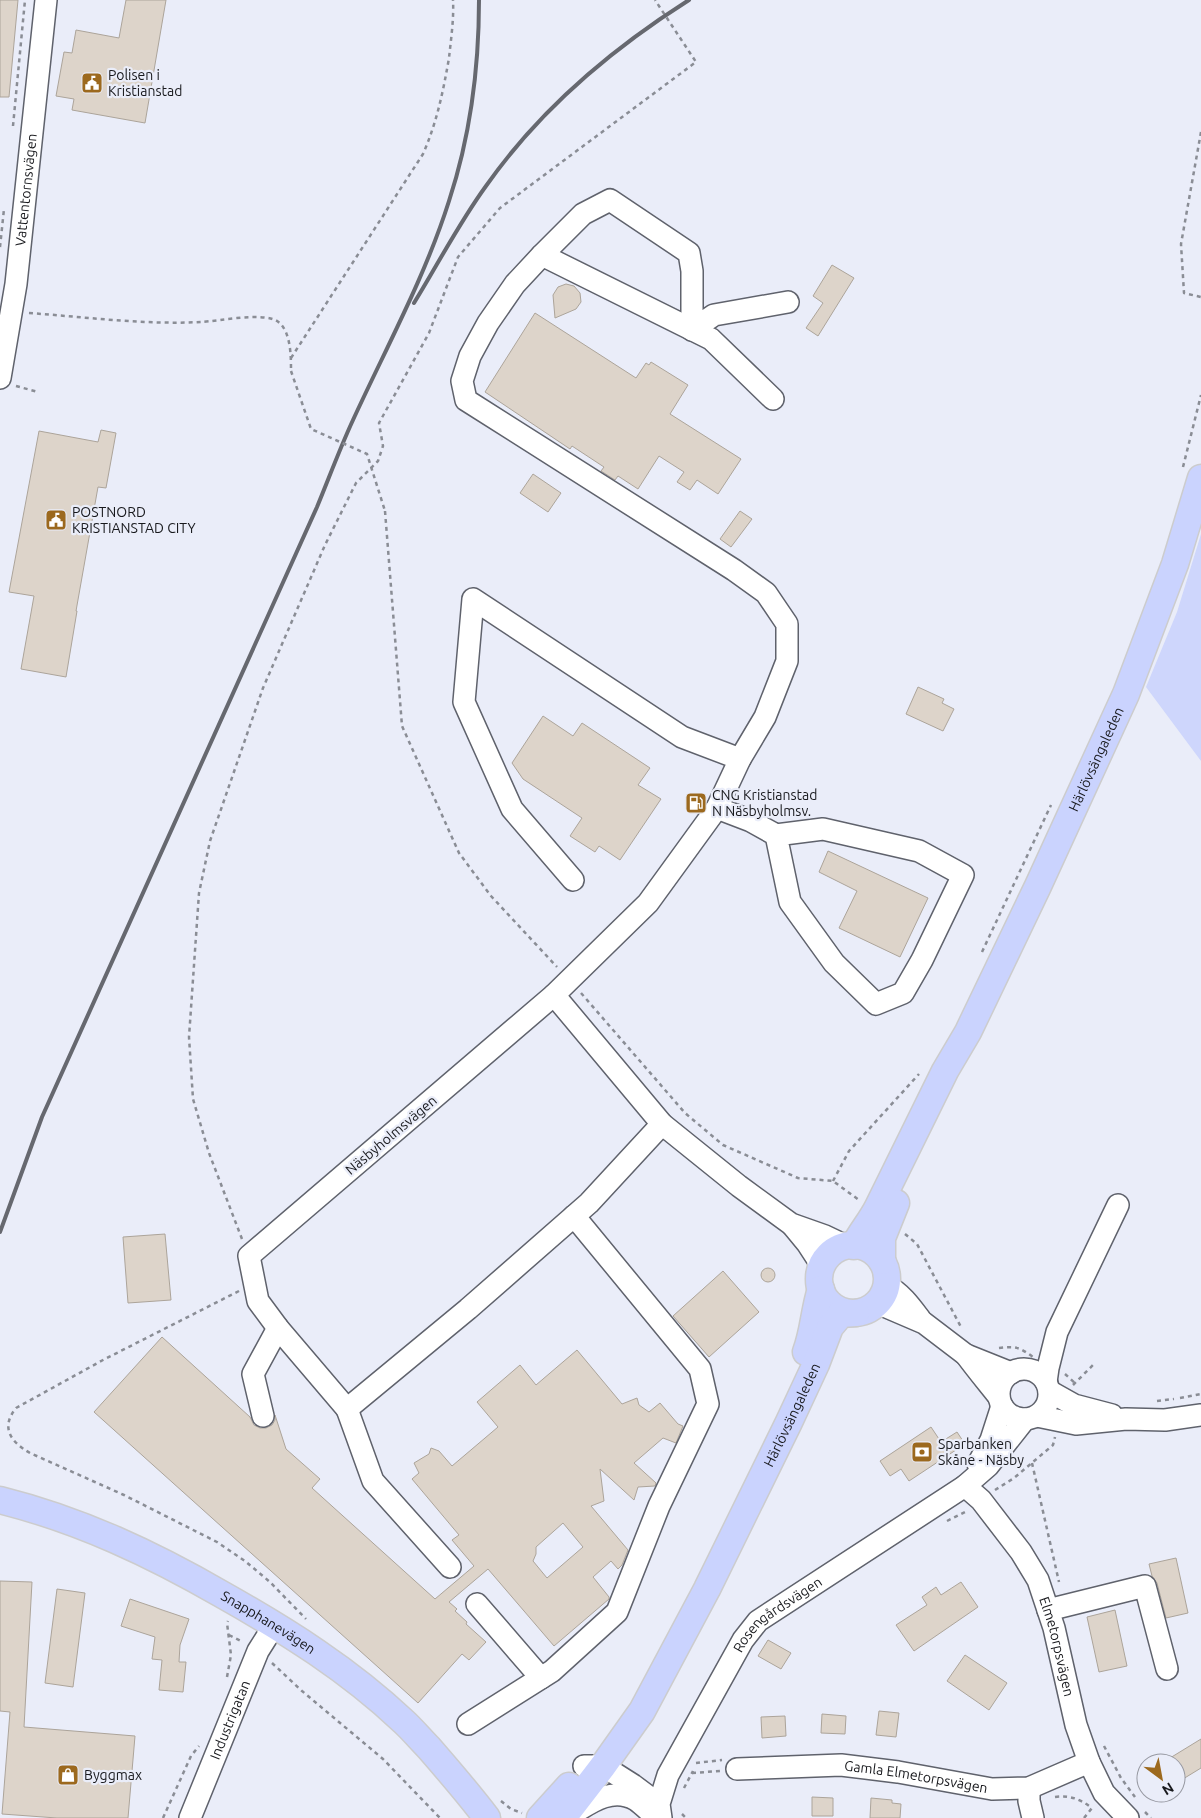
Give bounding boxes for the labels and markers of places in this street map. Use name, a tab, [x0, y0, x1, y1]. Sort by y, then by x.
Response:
place label: Polisen i Kristianstad	[108, 67, 182, 99]
public building icon: Polisen i Kristianstad	[80, 71, 104, 95]
place label: POSTNORD KRISTIANSTAD CITY	[72, 504, 196, 536]
public building icon: POSTNORD KRISTIANSTAD CITY	[44, 508, 68, 532]
place label: CNG Kristianstad N Näsbyholmsv.	[712, 787, 817, 819]
fuel station icon: CNG Kristianstad N Näsbyholmsv.	[684, 791, 708, 815]
place label: Sparbanken Skåne - Näsby	[938, 1436, 1024, 1468]
bank icon: Sparbanken Skåne - Näsby	[910, 1440, 934, 1464]
shop icon: Byggmax	[56, 1763, 80, 1787]
place label: Byggmax	[84, 1767, 142, 1783]

